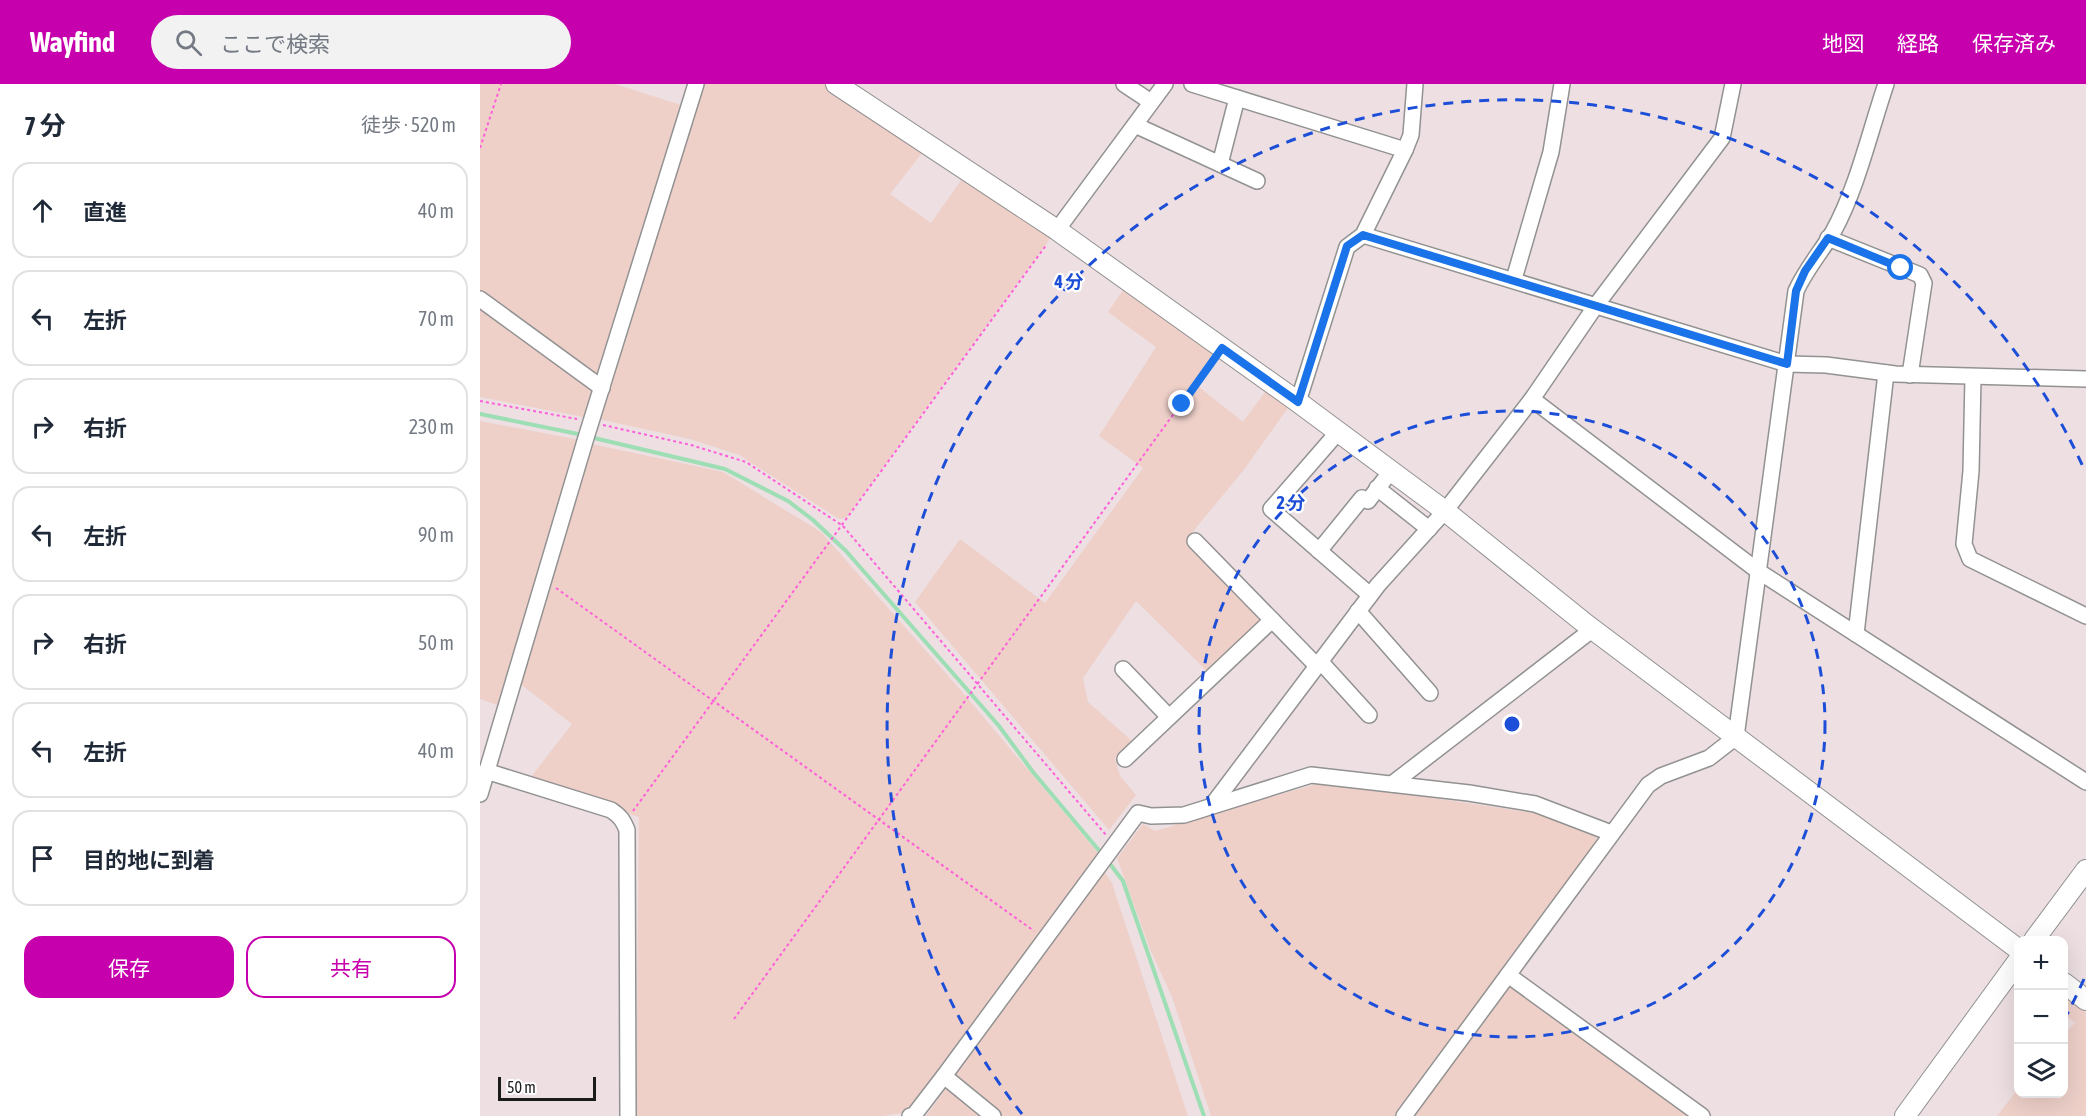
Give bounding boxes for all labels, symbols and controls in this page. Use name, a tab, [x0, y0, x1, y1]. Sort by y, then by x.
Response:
search box	[151, 15, 571, 69]
text: Wayfind	[30, 26, 115, 58]
icon: search	[172, 26, 205, 59]
text: ここで検索	[220, 31, 330, 57]
text: 地図	[1822, 31, 1864, 55]
text: 経路	[1897, 31, 1939, 55]
text: 保存済み	[1972, 31, 2056, 55]
text: 7 分	[24, 111, 66, 141]
text: 徒歩 · 520 m	[361, 113, 456, 136]
icon: ahead	[26, 194, 59, 227]
text: 直進	[83, 199, 127, 225]
text: 40 m	[418, 199, 454, 222]
route start	[1887, 254, 1913, 280]
text: 4 分	[1054, 271, 1083, 292]
icon: left	[26, 302, 59, 335]
text: 左折	[83, 307, 127, 333]
text: 70 m	[418, 307, 454, 330]
route end	[1168, 390, 1194, 416]
icon: right	[26, 410, 59, 443]
text: 右折	[83, 415, 127, 441]
text: 230 m	[409, 415, 454, 438]
text: 2 分	[1277, 492, 1305, 513]
icon: left	[26, 518, 59, 551]
text: 左折	[83, 523, 127, 549]
text: 90 m	[418, 523, 454, 546]
icon: right	[26, 626, 59, 659]
text: 右折	[83, 631, 127, 657]
text: 50 m	[418, 631, 454, 654]
centre of rings	[1502, 714, 1522, 734]
icon: left	[26, 734, 59, 767]
text: 左折	[83, 739, 127, 765]
text: 40 m	[418, 739, 454, 762]
icon: arrive	[26, 842, 59, 875]
text: 目的地に到着	[83, 847, 215, 873]
button: 保存	[24, 936, 234, 998]
button: 共有	[246, 936, 456, 998]
map controls	[2014, 936, 2068, 1098]
button: +	[2014, 936, 2068, 990]
button: −	[2014, 990, 2068, 1044]
button: layers	[2014, 1044, 2068, 1098]
scale bar	[498, 1074, 596, 1102]
text: 50 m	[507, 1078, 536, 1096]

